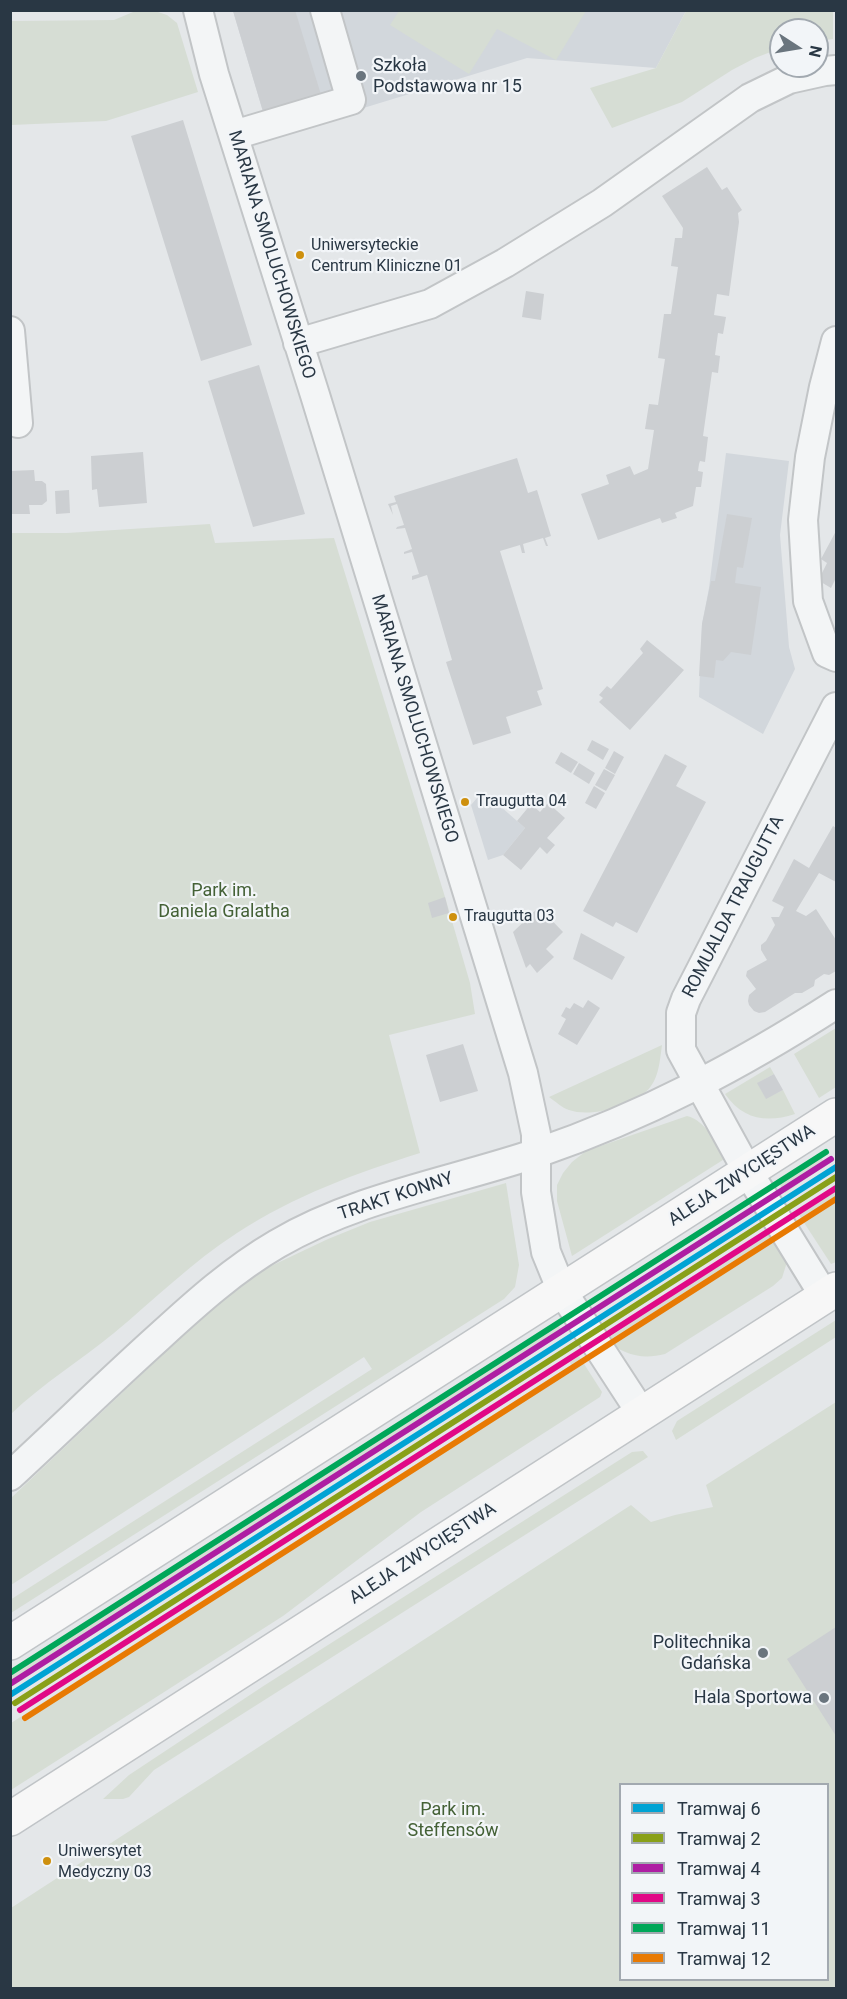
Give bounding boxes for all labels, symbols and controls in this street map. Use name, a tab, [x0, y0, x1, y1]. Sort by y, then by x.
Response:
north arrow	[769, 18, 829, 78]
text: N	[805, 44, 826, 59]
place label: Szkoła Podstawowa nr 15	[373, 55, 522, 98]
marker: Szkoła Podstawowa nr 15	[354, 69, 368, 83]
street label: MARIANA SMOLUCHOWSKIEGO	[223, 128, 319, 382]
place label: Uniwersyteckie Centrum Kliniczne 01	[311, 236, 462, 274]
marker: Uniwersyteckie Centrum Kliniczne 01	[294, 249, 306, 261]
street label: MARIANA SMOLUCHOWSKIEGO	[366, 592, 462, 846]
place label: Traugutta 04	[476, 792, 567, 812]
marker: Traugutta 04	[459, 796, 471, 808]
street label: ROMUALDA TRAUGUTTA	[679, 812, 789, 1002]
park label: Park im. Daniela Gralatha	[158, 880, 290, 922]
place label: Traugutta 03	[464, 907, 555, 927]
marker: Traugutta 03	[447, 911, 459, 923]
street label: ALEJA ZWYCIĘSTWA	[665, 1120, 819, 1232]
street label: TRAKT KONNY	[336, 1168, 456, 1226]
street label: ALEJA ZWYCIĘSTWA	[346, 1498, 500, 1610]
place label: Politechnika Gdańska	[653, 1632, 751, 1674]
marker: Politechnika Gdańska	[756, 1646, 770, 1660]
place label: Hala Sportowa	[694, 1687, 812, 1709]
marker: Hala Sportowa	[817, 1691, 831, 1705]
legend	[619, 1783, 829, 1981]
text: Tramwaj 6	[677, 1798, 761, 1819]
park label: Park im. Steffensów	[408, 1799, 498, 1842]
text: Tramwaj 2	[677, 1828, 761, 1849]
place label: Uniwersytet Medyczny 03	[58, 1842, 152, 1880]
marker: Uniwersytet Medyczny 03	[41, 1855, 53, 1867]
text: Tramwaj 4	[677, 1858, 761, 1879]
text: Tramwaj 3	[677, 1888, 761, 1909]
text: Tramwaj 11	[677, 1918, 771, 1939]
text: Tramwaj 12	[677, 1948, 771, 1969]

